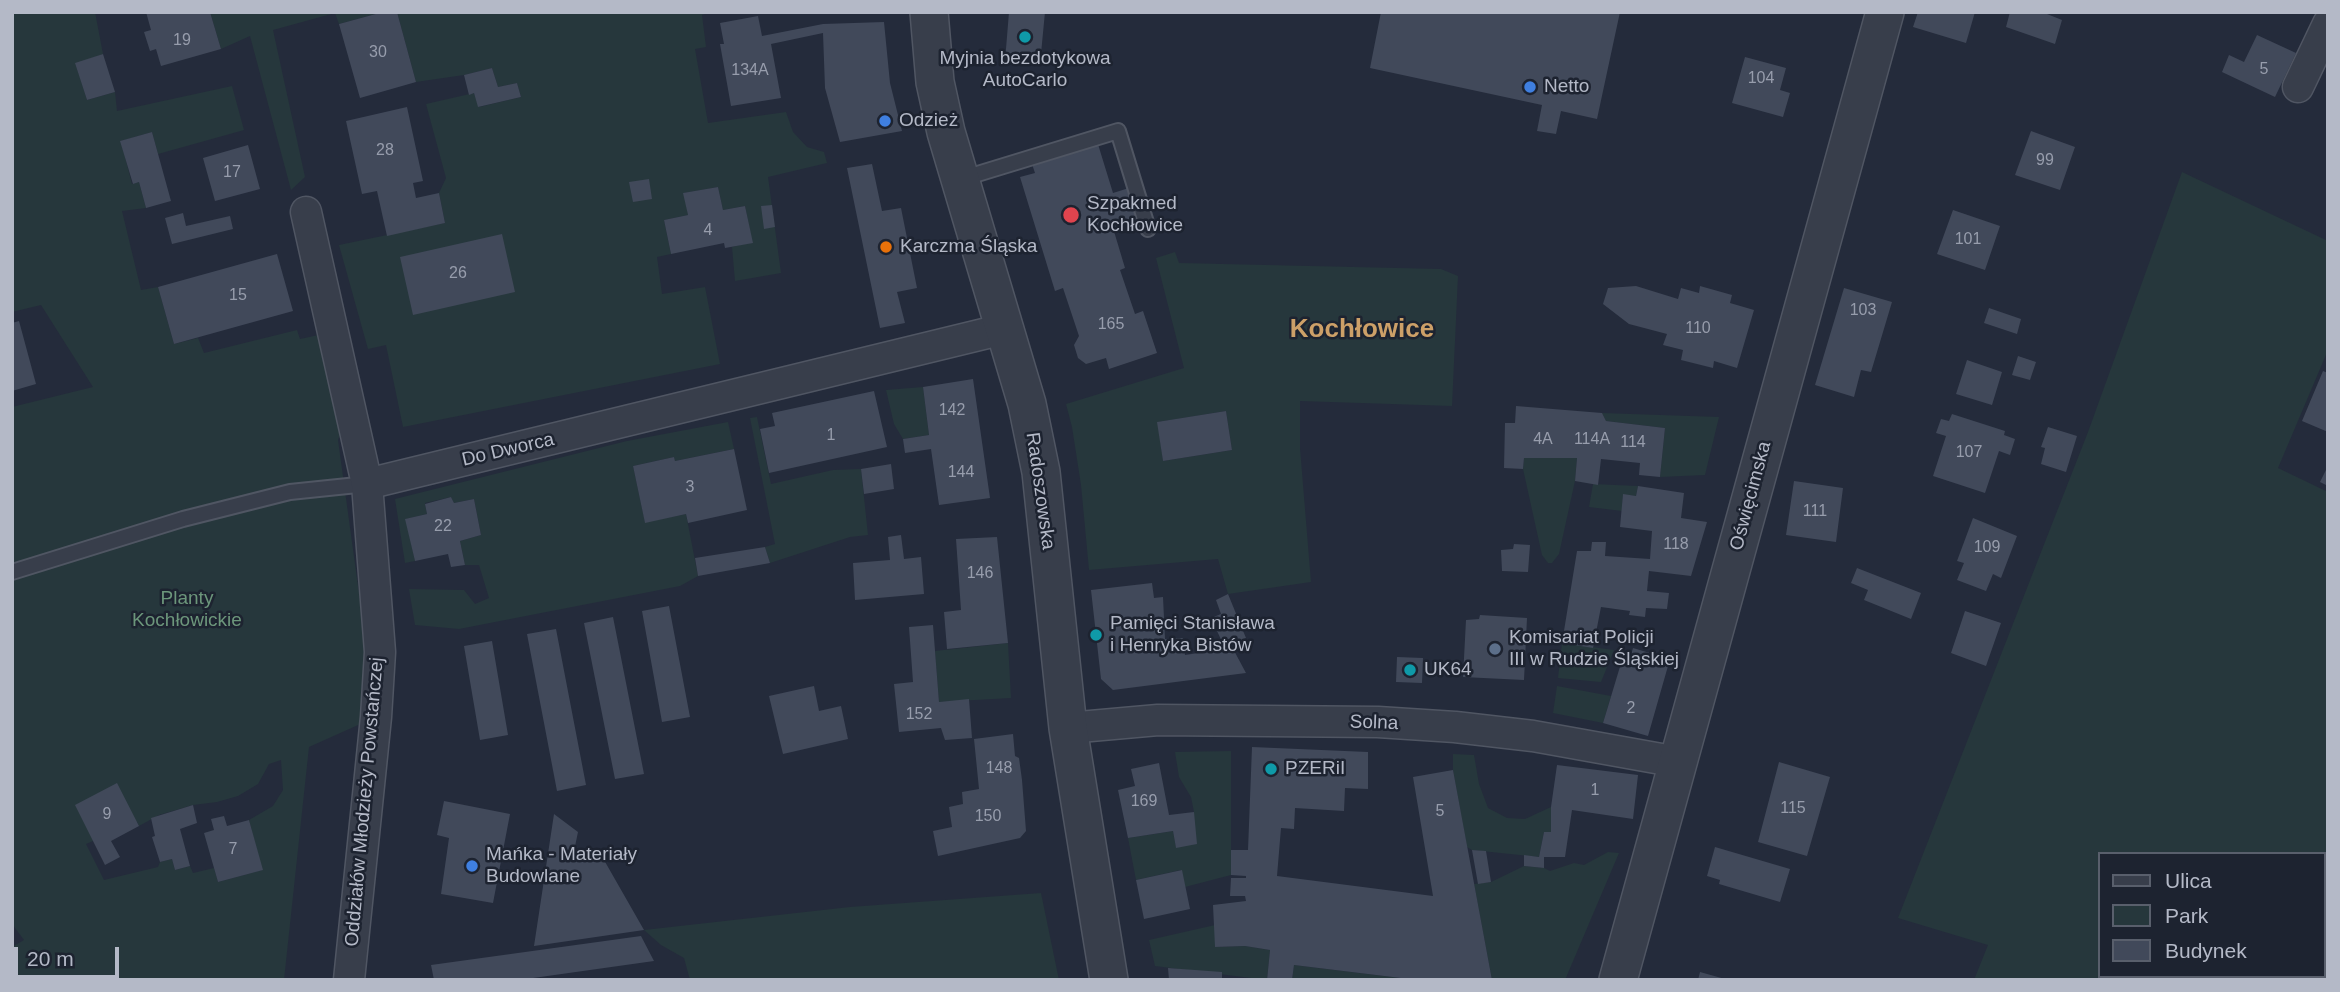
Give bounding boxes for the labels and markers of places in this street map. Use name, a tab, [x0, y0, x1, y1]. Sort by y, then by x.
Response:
marker: Myjnia bezdotykowa AutoCarlo	[1017, 29, 1033, 45]
place label: Myjnia bezdotykowa AutoCarlo	[939, 48, 1111, 92]
place label: Netto	[1544, 76, 1589, 98]
marker: Netto	[1522, 79, 1538, 95]
place label: Odzież	[899, 110, 958, 132]
marker: Odzież	[877, 113, 893, 129]
place label: Szpakmed Kochłowice	[1087, 193, 1183, 237]
marker: Szpakmed Kochłowice	[1061, 205, 1081, 225]
place label: Karczma Śląska	[900, 236, 1037, 258]
marker: Karczma Śląska	[878, 239, 894, 255]
place label: Pamięci Stanisława i Henryka Bistów	[1110, 613, 1275, 657]
marker: Pamięci Stanisława i Henryka Bistów	[1088, 627, 1104, 643]
place label: Komisariat Policji III w Rudzie Śląskiej	[1509, 627, 1679, 671]
marker: Komisariat Policji III w Rudzie Śląskiej	[1487, 641, 1503, 657]
place label: UK64	[1424, 659, 1472, 681]
marker: UK64	[1402, 662, 1418, 678]
place label: PZERiI	[1285, 758, 1345, 780]
marker: PZERiI	[1263, 761, 1279, 777]
place label: Mańka - Materiały Budowlane	[486, 844, 637, 888]
marker: Mańka - Materiały Budowlane	[464, 858, 480, 874]

